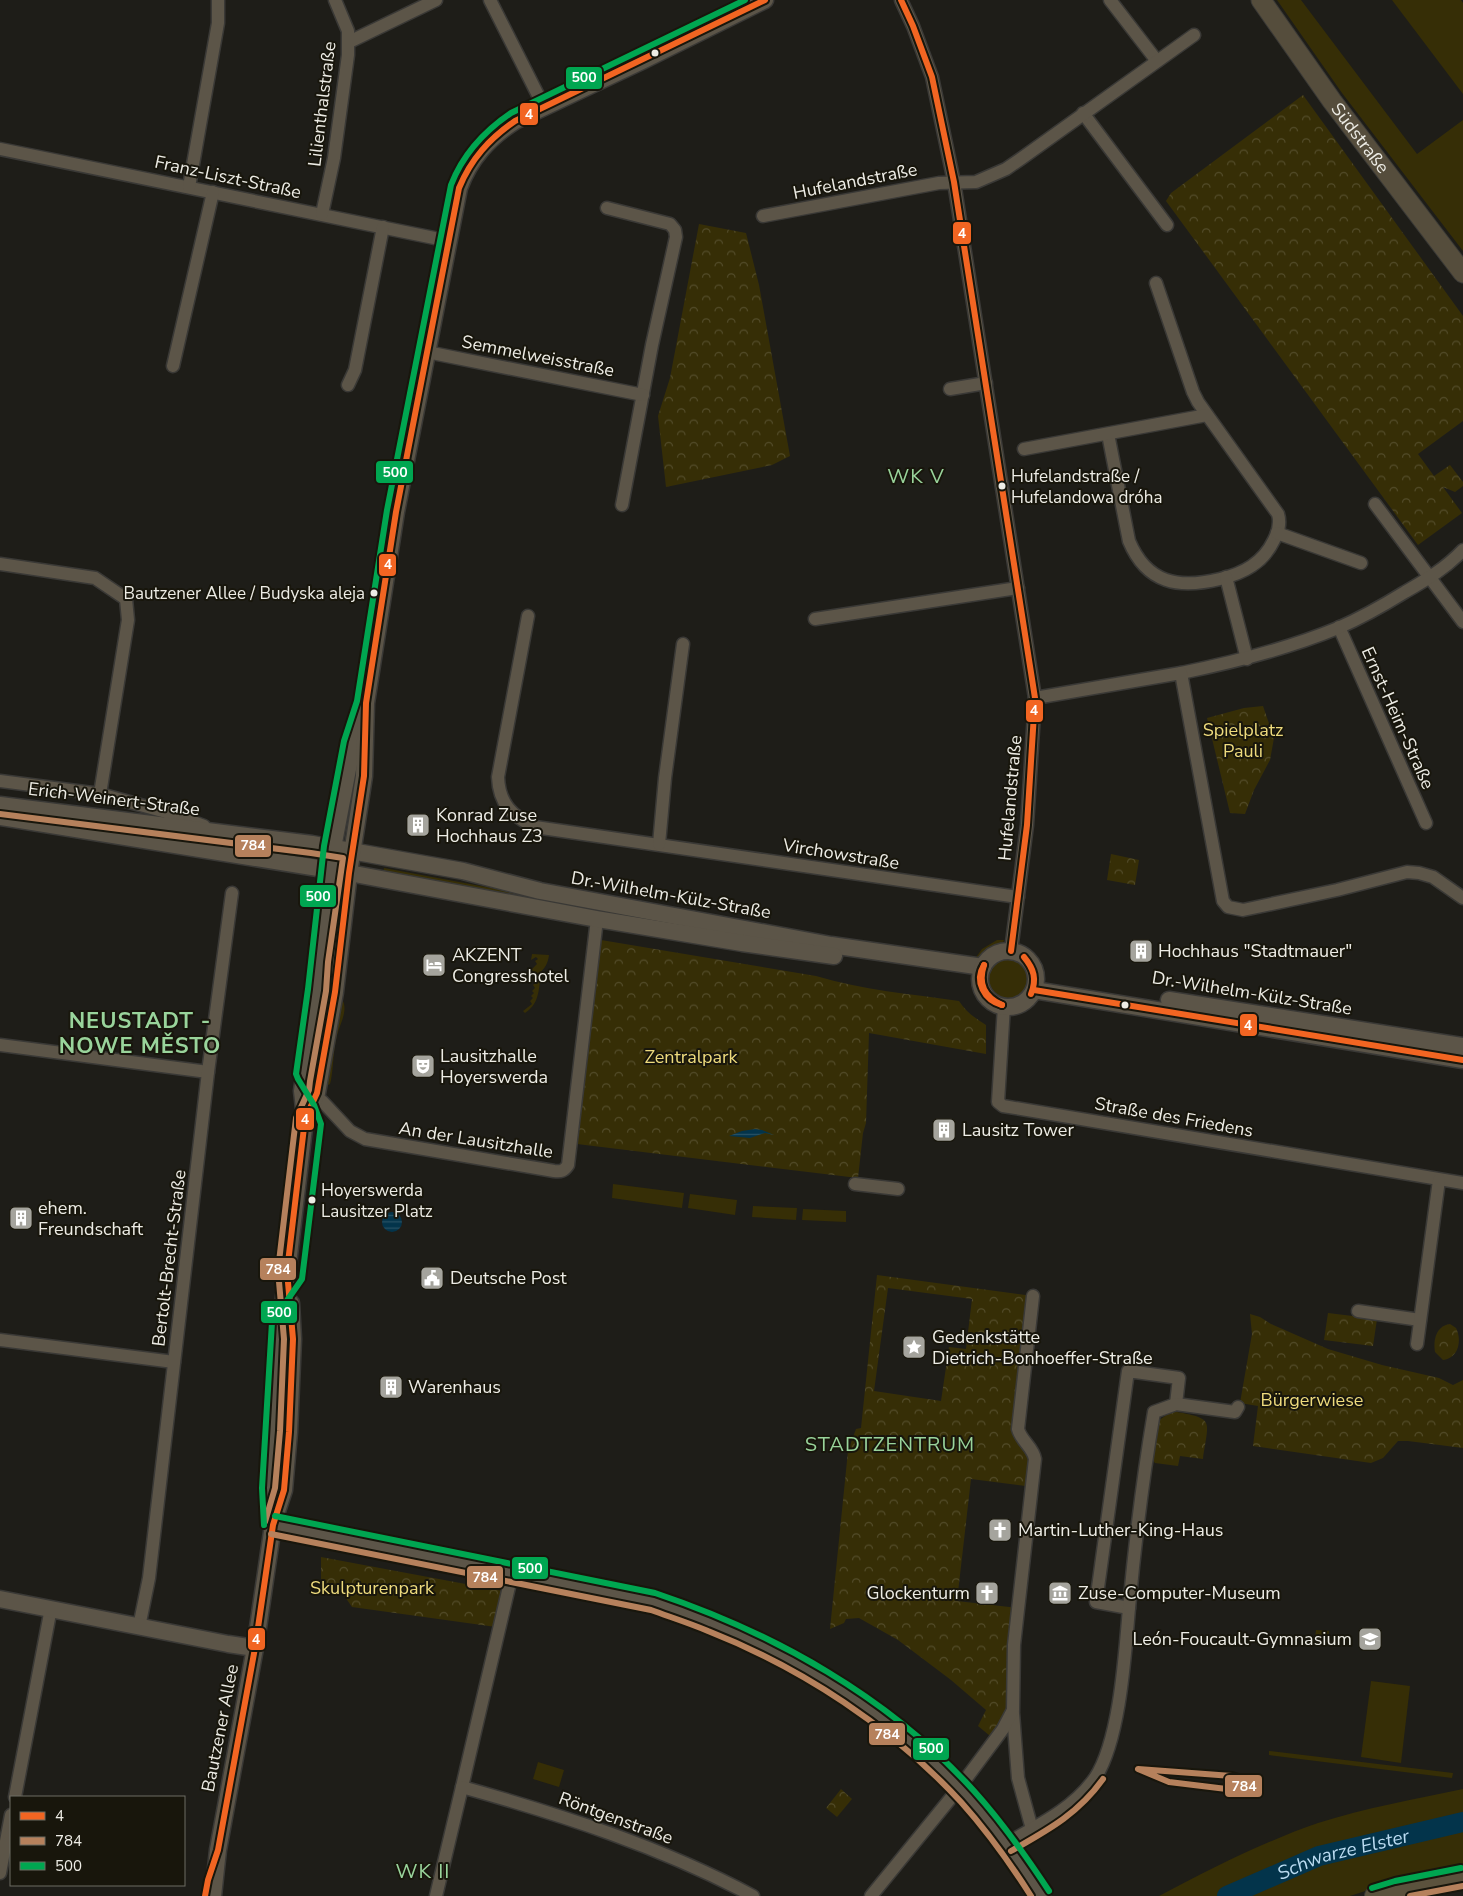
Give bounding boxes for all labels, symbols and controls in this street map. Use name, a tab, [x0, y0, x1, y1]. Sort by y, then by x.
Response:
street label: Lilienthalstraße	[302, 40, 342, 168]
unlabelled marker	[650, 48, 660, 58]
line badge: 500	[565, 66, 603, 90]
text: 500	[571, 68, 597, 87]
street label: Südstraße	[1325, 98, 1395, 178]
line badge: 4	[519, 102, 539, 126]
text: 4	[525, 105, 534, 124]
street label: Franz-Liszt-Straße	[153, 150, 303, 204]
street label: Hufelandstraße	[791, 157, 919, 205]
line badge: 4	[952, 221, 972, 245]
text: 4	[958, 224, 967, 243]
street label: Semmelweisstraße	[460, 329, 616, 383]
line badge: 500	[375, 460, 414, 484]
text: 500	[382, 463, 408, 482]
district label: WK V	[887, 463, 945, 490]
place label: Hufelandstraße / Hufelandowa dróha	[1011, 465, 1162, 509]
marker: Hufelandstraße / Hufelandowa dróha	[997, 481, 1007, 491]
line badge: 4	[378, 553, 397, 577]
text: 4	[384, 555, 393, 574]
place label: Bautzener Allee / Budyska aleja	[124, 582, 365, 605]
marker: Bautzener Allee / Budyska aleja	[369, 588, 379, 598]
street label: Ernst-Heim-Straße	[1356, 643, 1440, 793]
line badge: 4	[1025, 699, 1044, 723]
text: 4	[1030, 701, 1039, 720]
park label: Spielplatz Pauli	[1203, 718, 1283, 763]
street label: Hufelandstraße	[993, 734, 1027, 862]
street label: Erich-Weinert-Straße	[27, 777, 201, 821]
place label: Konrad Zuse Hochhaus Z3	[436, 803, 543, 848]
building icon: Konrad Zuse Hochhaus Z3	[405, 812, 431, 838]
street label: Virchowstraße	[780, 833, 901, 875]
line badge: 784	[234, 834, 272, 858]
text: 784	[240, 836, 266, 855]
street label: Dr.-Wilhelm-Külz-Straße	[569, 866, 773, 924]
line badge: 500	[299, 884, 337, 908]
text: 500	[305, 887, 331, 906]
building icon: Hochhaus "Stadtmauer"	[1128, 938, 1154, 964]
place label: Hochhaus "Stadtmauer"	[1158, 939, 1352, 963]
place label: AKZENT Congresshotel	[452, 943, 569, 988]
hotel icon: AKZENT Congresshotel	[421, 952, 447, 978]
street label: Dr.-Wilhelm-Külz-Straße	[1150, 965, 1354, 1021]
unlabelled marker	[1120, 1000, 1130, 1010]
district label: NEUSTADT - NOWE MĚSTO	[59, 1006, 221, 1061]
line badge: 4	[1239, 1013, 1258, 1037]
text: 4	[1244, 1016, 1253, 1035]
place label: Lausitzhalle Hoyerswerda	[440, 1044, 548, 1089]
park label: Zentralpark	[644, 1045, 739, 1069]
theatre icon: Lausitzhalle Hoyerswerda	[410, 1053, 436, 1079]
street label: Straße des Friedens	[1093, 1091, 1255, 1143]
line badge: 4	[295, 1107, 315, 1131]
text: 4	[301, 1110, 310, 1129]
street label: An der Lausitzhalle	[397, 1116, 555, 1164]
building icon: Lausitz Tower	[931, 1117, 957, 1143]
place label: Lausitz Tower	[962, 1118, 1074, 1142]
street label: Bertolt-Brecht-Straße	[146, 1168, 192, 1348]
place label: Hoyerswerda Lausitzer Platz	[321, 1179, 433, 1223]
marker: Hoyerswerda Lausitzer Platz	[307, 1195, 317, 1205]
place label: ehem. Freundschaft	[38, 1196, 144, 1241]
building icon: ehem. Freundschaft	[8, 1205, 34, 1231]
line badge: 784	[259, 1257, 297, 1281]
text: 784	[265, 1260, 291, 1279]
public building icon: Deutsche Post	[419, 1265, 445, 1291]
place label: Deutsche Post	[450, 1266, 567, 1290]
line badge: 500	[260, 1300, 298, 1324]
text: 500	[266, 1303, 292, 1322]
place label: Gedenkstätte Dietrich-Bonhoeffer-Straße	[932, 1325, 1153, 1370]
place icon: Gedenkstätte Dietrich-Bonhoeffer-Straße	[901, 1334, 927, 1360]
building icon: Warenhaus	[378, 1374, 404, 1400]
place label: Warenhaus	[408, 1375, 501, 1399]
park label: Bürgerwiese	[1261, 1388, 1363, 1412]
district label: STADTZENTRUM	[805, 1431, 975, 1458]
church icon: Martin-Luther-King-Haus	[987, 1517, 1013, 1543]
place label: Martin-Luther-King-Haus	[1018, 1518, 1223, 1542]
line badge: 500	[511, 1556, 549, 1580]
text: 500	[517, 1559, 543, 1578]
line badge: 784	[466, 1565, 504, 1589]
text: 784	[472, 1568, 498, 1587]
park label: Skulpturenpark	[310, 1576, 435, 1600]
church icon: Glockenturm	[974, 1580, 1000, 1606]
museum icon: Zuse-Computer-Museum	[1047, 1580, 1073, 1606]
place label: Glockenturm	[867, 1581, 970, 1605]
place label: Zuse-Computer-Museum	[1078, 1581, 1281, 1605]
school or university icon: León-Foucault-Gymnasium	[1357, 1626, 1383, 1652]
line badge: 4	[247, 1627, 266, 1651]
place label: León-Foucault-Gymnasium	[1133, 1627, 1352, 1651]
text: 4	[252, 1630, 261, 1649]
street label: Bautzener Allee	[196, 1662, 244, 1794]
line badge: 784	[868, 1722, 906, 1746]
text: 784	[874, 1725, 900, 1744]
line badge: 500	[912, 1737, 950, 1761]
text: 500	[918, 1739, 944, 1758]
line badge: 784	[1224, 1774, 1263, 1798]
text: 784	[1231, 1777, 1257, 1796]
street label: Röntgenstraße	[555, 1786, 677, 1850]
legend	[10, 1796, 185, 1886]
text: 4	[55, 1806, 64, 1826]
water label: Schwarze Elster	[1273, 1823, 1413, 1887]
text: 784	[55, 1831, 82, 1851]
text: 500	[55, 1856, 82, 1876]
district label: WK II	[396, 1858, 450, 1885]

